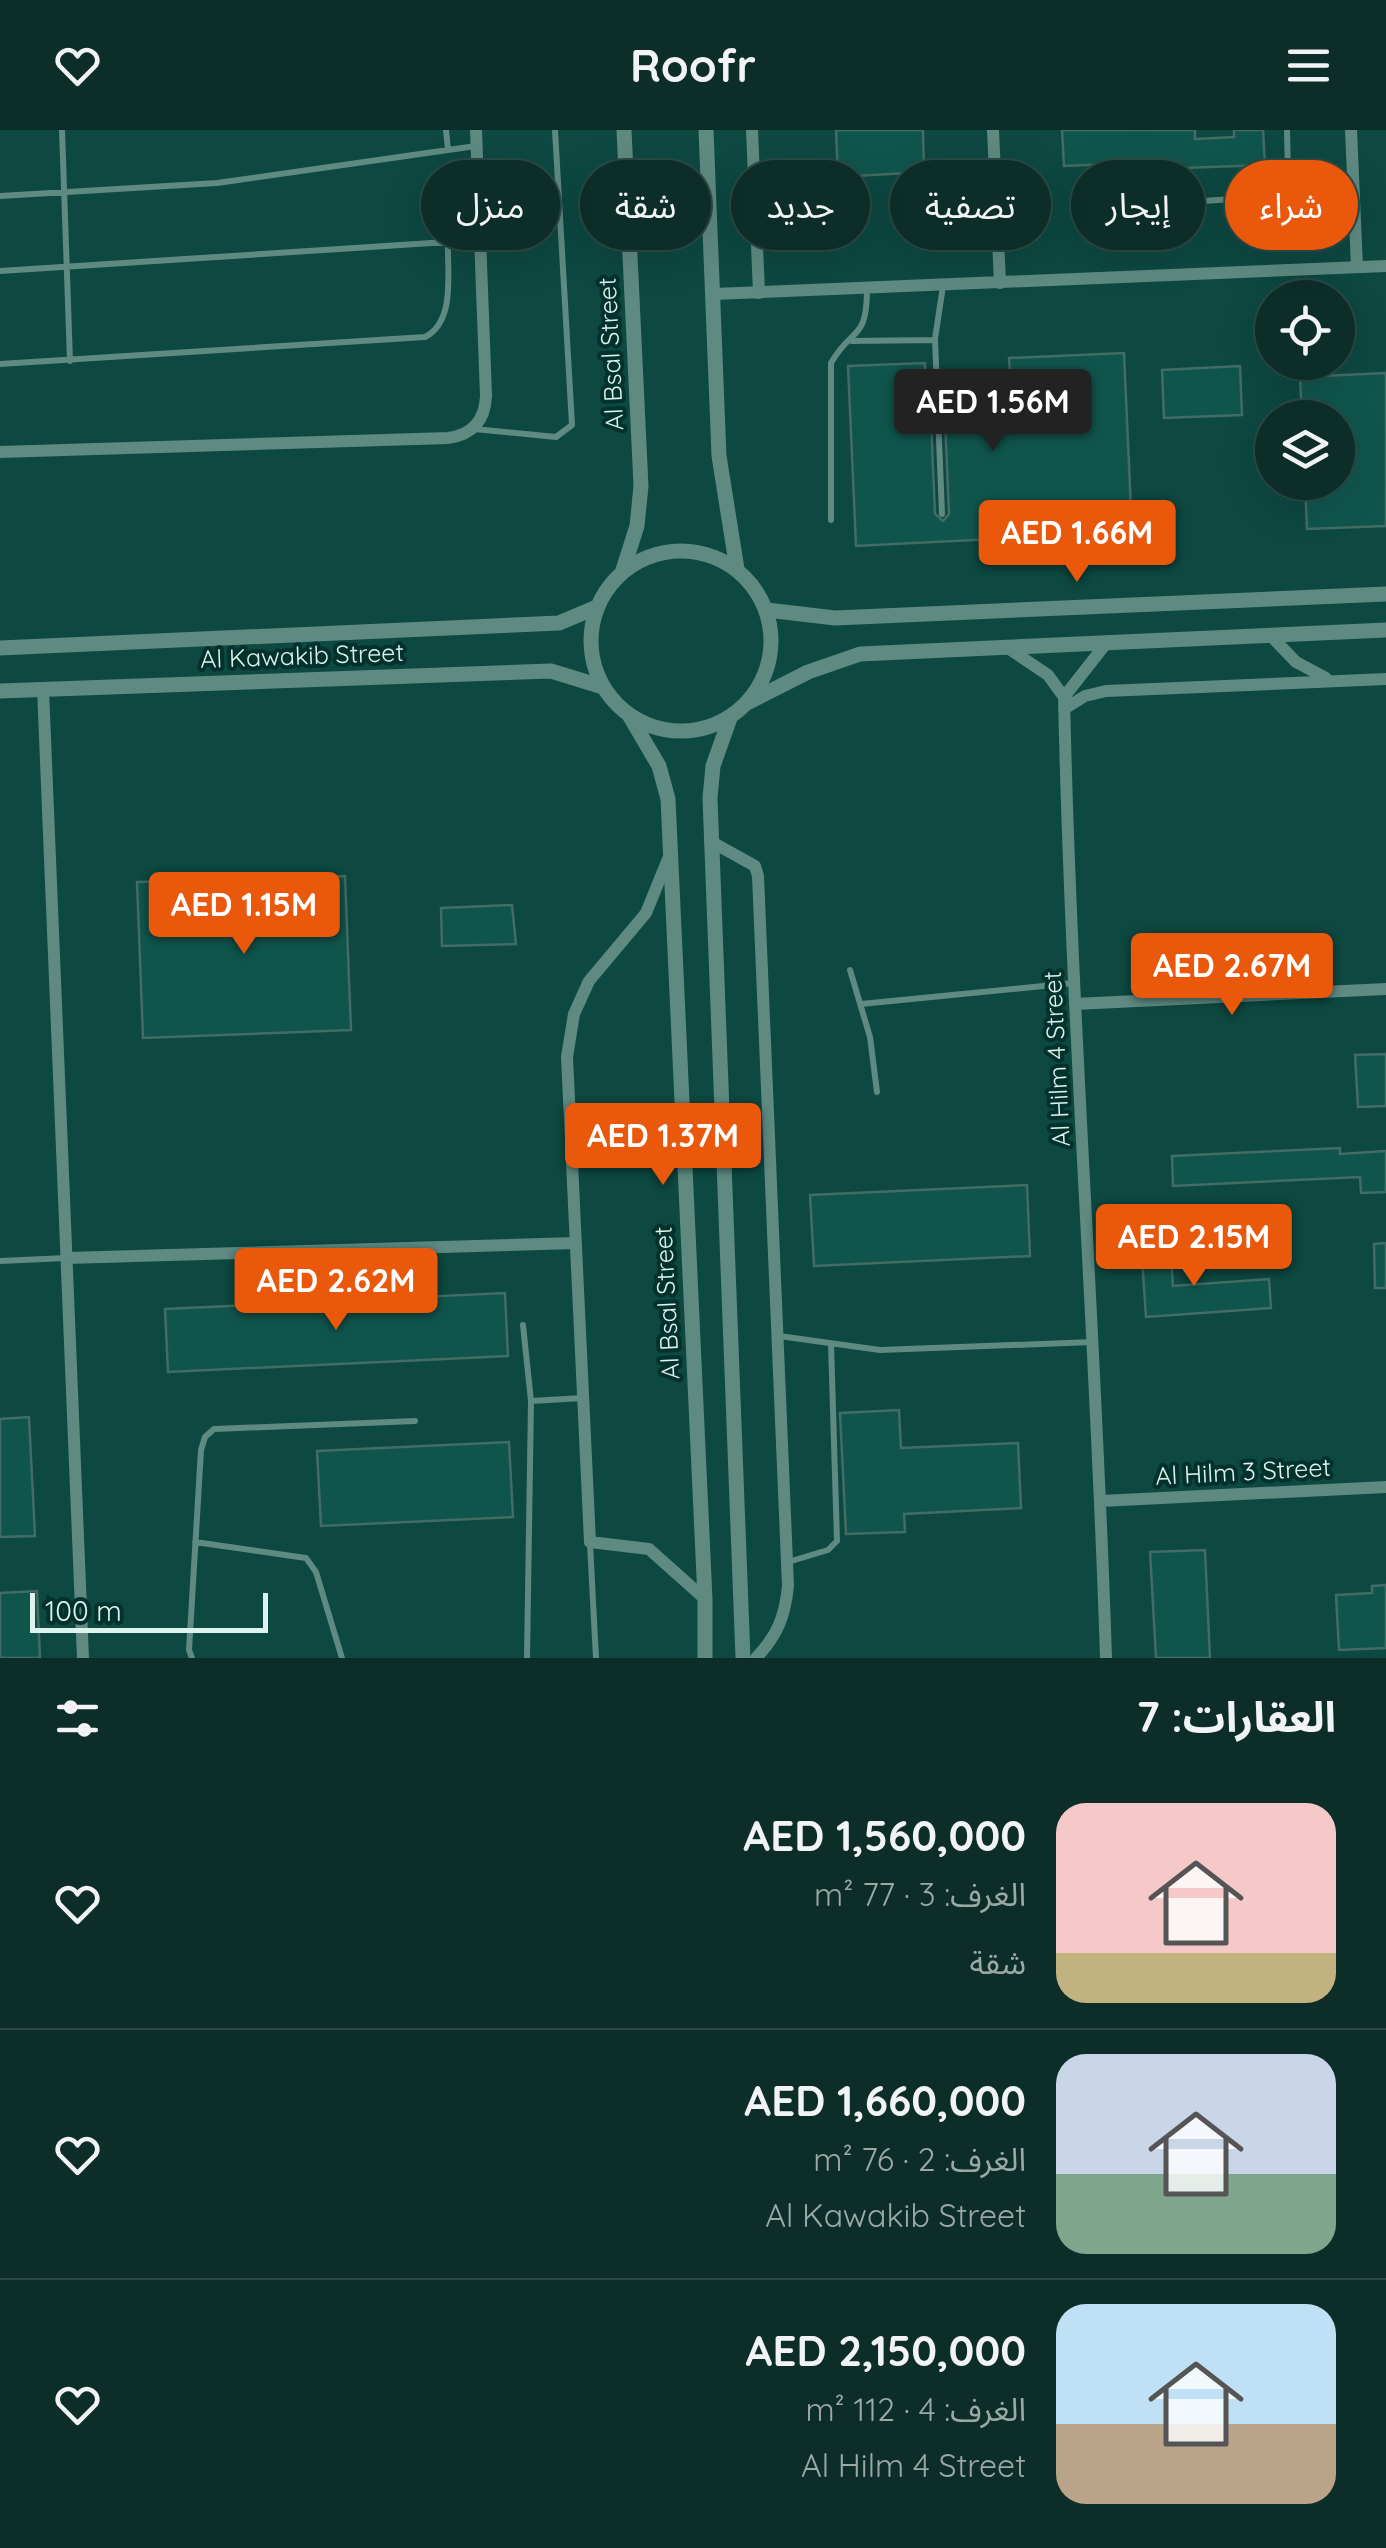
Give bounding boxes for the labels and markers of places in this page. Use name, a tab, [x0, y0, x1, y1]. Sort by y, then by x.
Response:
pin: AED 1.56M	[879, 369, 1107, 454]
pin: AED 1.66M	[963, 500, 1191, 585]
pin: AED 1.15M	[130, 872, 358, 957]
pin: AED 2.67M	[1118, 933, 1346, 1018]
pin: AED 1.37M	[549, 1103, 777, 1188]
pin: AED 2.15M	[1080, 1204, 1308, 1289]
pin: AED 2.62M	[222, 1248, 450, 1333]

